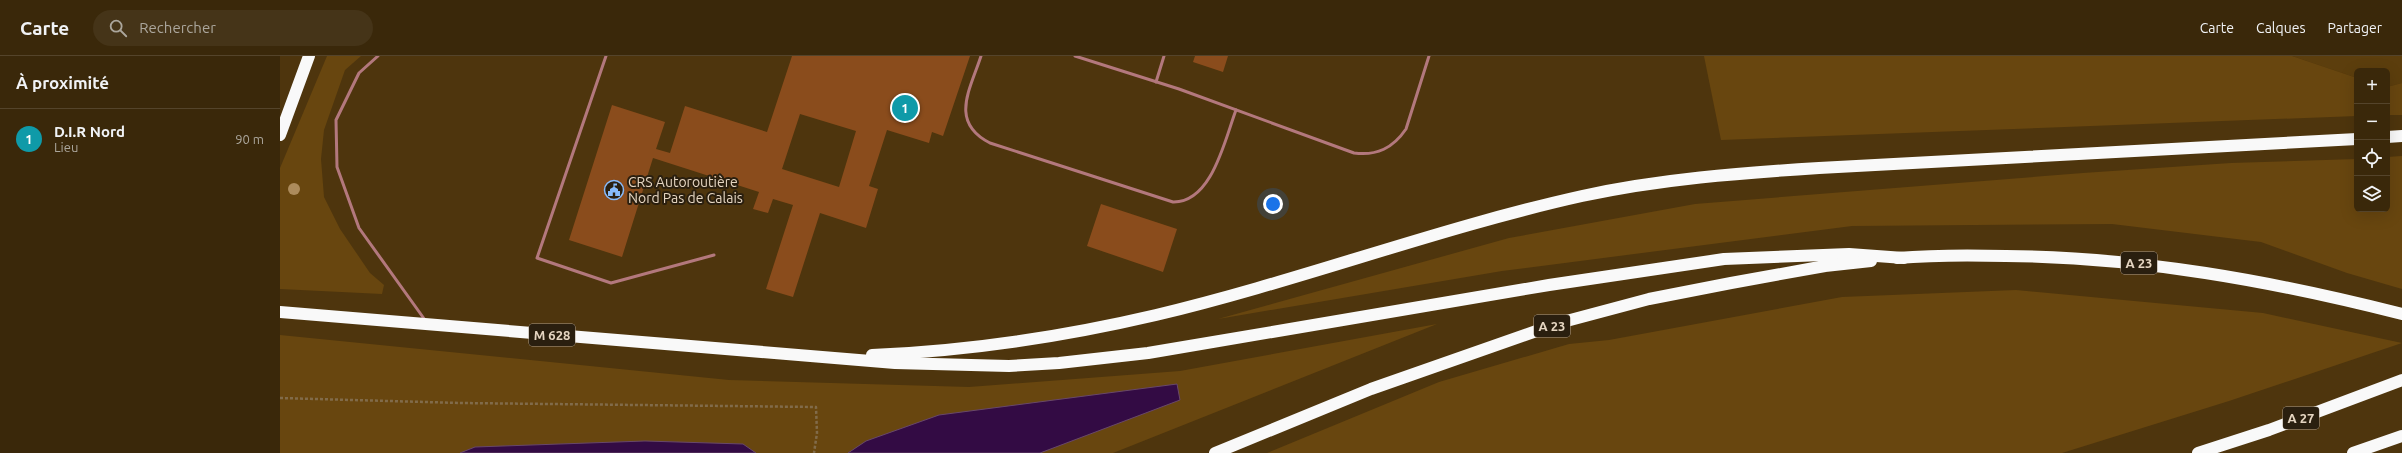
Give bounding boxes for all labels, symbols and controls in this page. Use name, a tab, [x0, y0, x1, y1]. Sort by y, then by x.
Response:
search box	[93, 10, 373, 46]
text: Carte	[20, 17, 69, 39]
icon: search	[107, 17, 129, 39]
text: Rechercher	[139, 19, 216, 36]
text: Carte	[2200, 20, 2234, 36]
text: Calques	[2256, 20, 2305, 36]
text: Partager	[2327, 20, 2382, 36]
map controls	[2354, 68, 2390, 212]
button: +	[2354, 68, 2390, 104]
text: À proximité	[16, 73, 109, 92]
pin: 1	[892, 93, 918, 123]
button: −	[2354, 104, 2390, 140]
text: D.I.R Nord	[54, 123, 125, 140]
text: 1	[25, 132, 33, 146]
text: 90 m	[235, 132, 264, 146]
text: Lieu	[54, 140, 78, 154]
button: locate	[2354, 140, 2390, 176]
place label: CRS Autoroutière Nord Pas de Calais	[628, 174, 743, 206]
button: layers	[2354, 176, 2390, 212]
public building icon: CRS Autoroutière Nord Pas de Calais	[603, 179, 625, 201]
your location	[1263, 194, 1283, 214]
road number: A 23	[2121, 252, 2157, 274]
road number: A 23	[1534, 315, 1570, 337]
road number: M 628	[529, 324, 575, 346]
road number: A 27	[2283, 407, 2319, 429]

